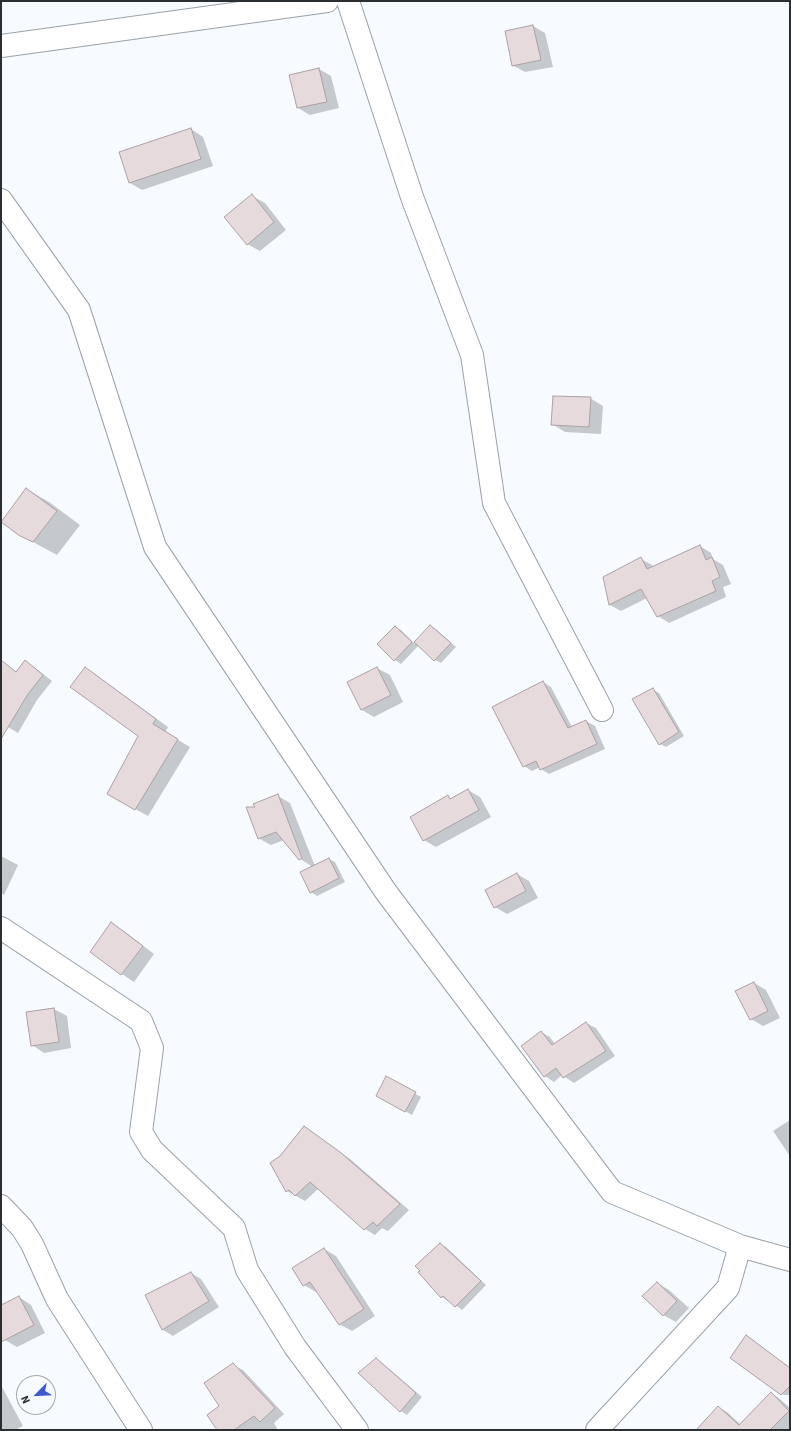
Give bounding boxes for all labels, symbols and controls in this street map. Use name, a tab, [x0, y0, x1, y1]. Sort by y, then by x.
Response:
north arrow	[16, 1375, 56, 1415]
text: N	[17, 1393, 34, 1406]

